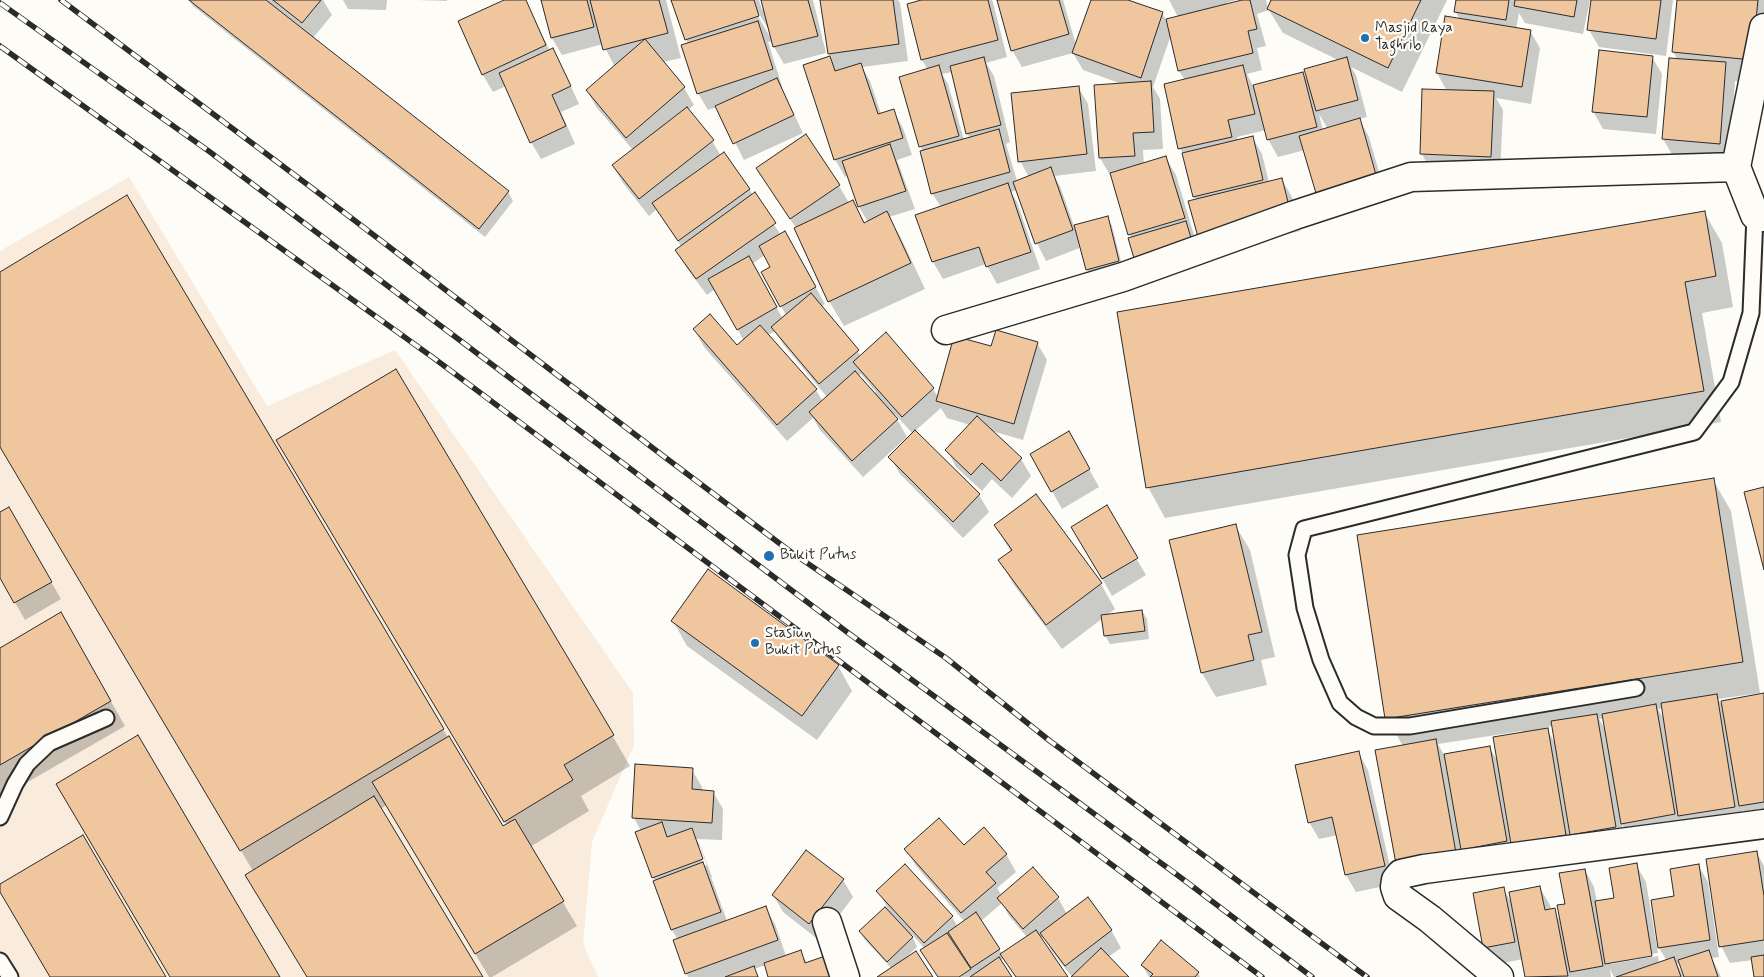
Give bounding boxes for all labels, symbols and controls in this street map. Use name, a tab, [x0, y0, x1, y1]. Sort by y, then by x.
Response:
place label: Masjid Raya Taghrib	[1375, 20, 1453, 55]
marker: Masjid Raya Taghrib	[1359, 32, 1371, 44]
place label: Bukit Putus	[780, 547, 856, 565]
marker: Bukit Putus	[762, 549, 776, 563]
place label: Stasiun Bukit Putus	[765, 625, 841, 660]
marker: Stasiun Bukit Putus	[749, 637, 761, 649]

